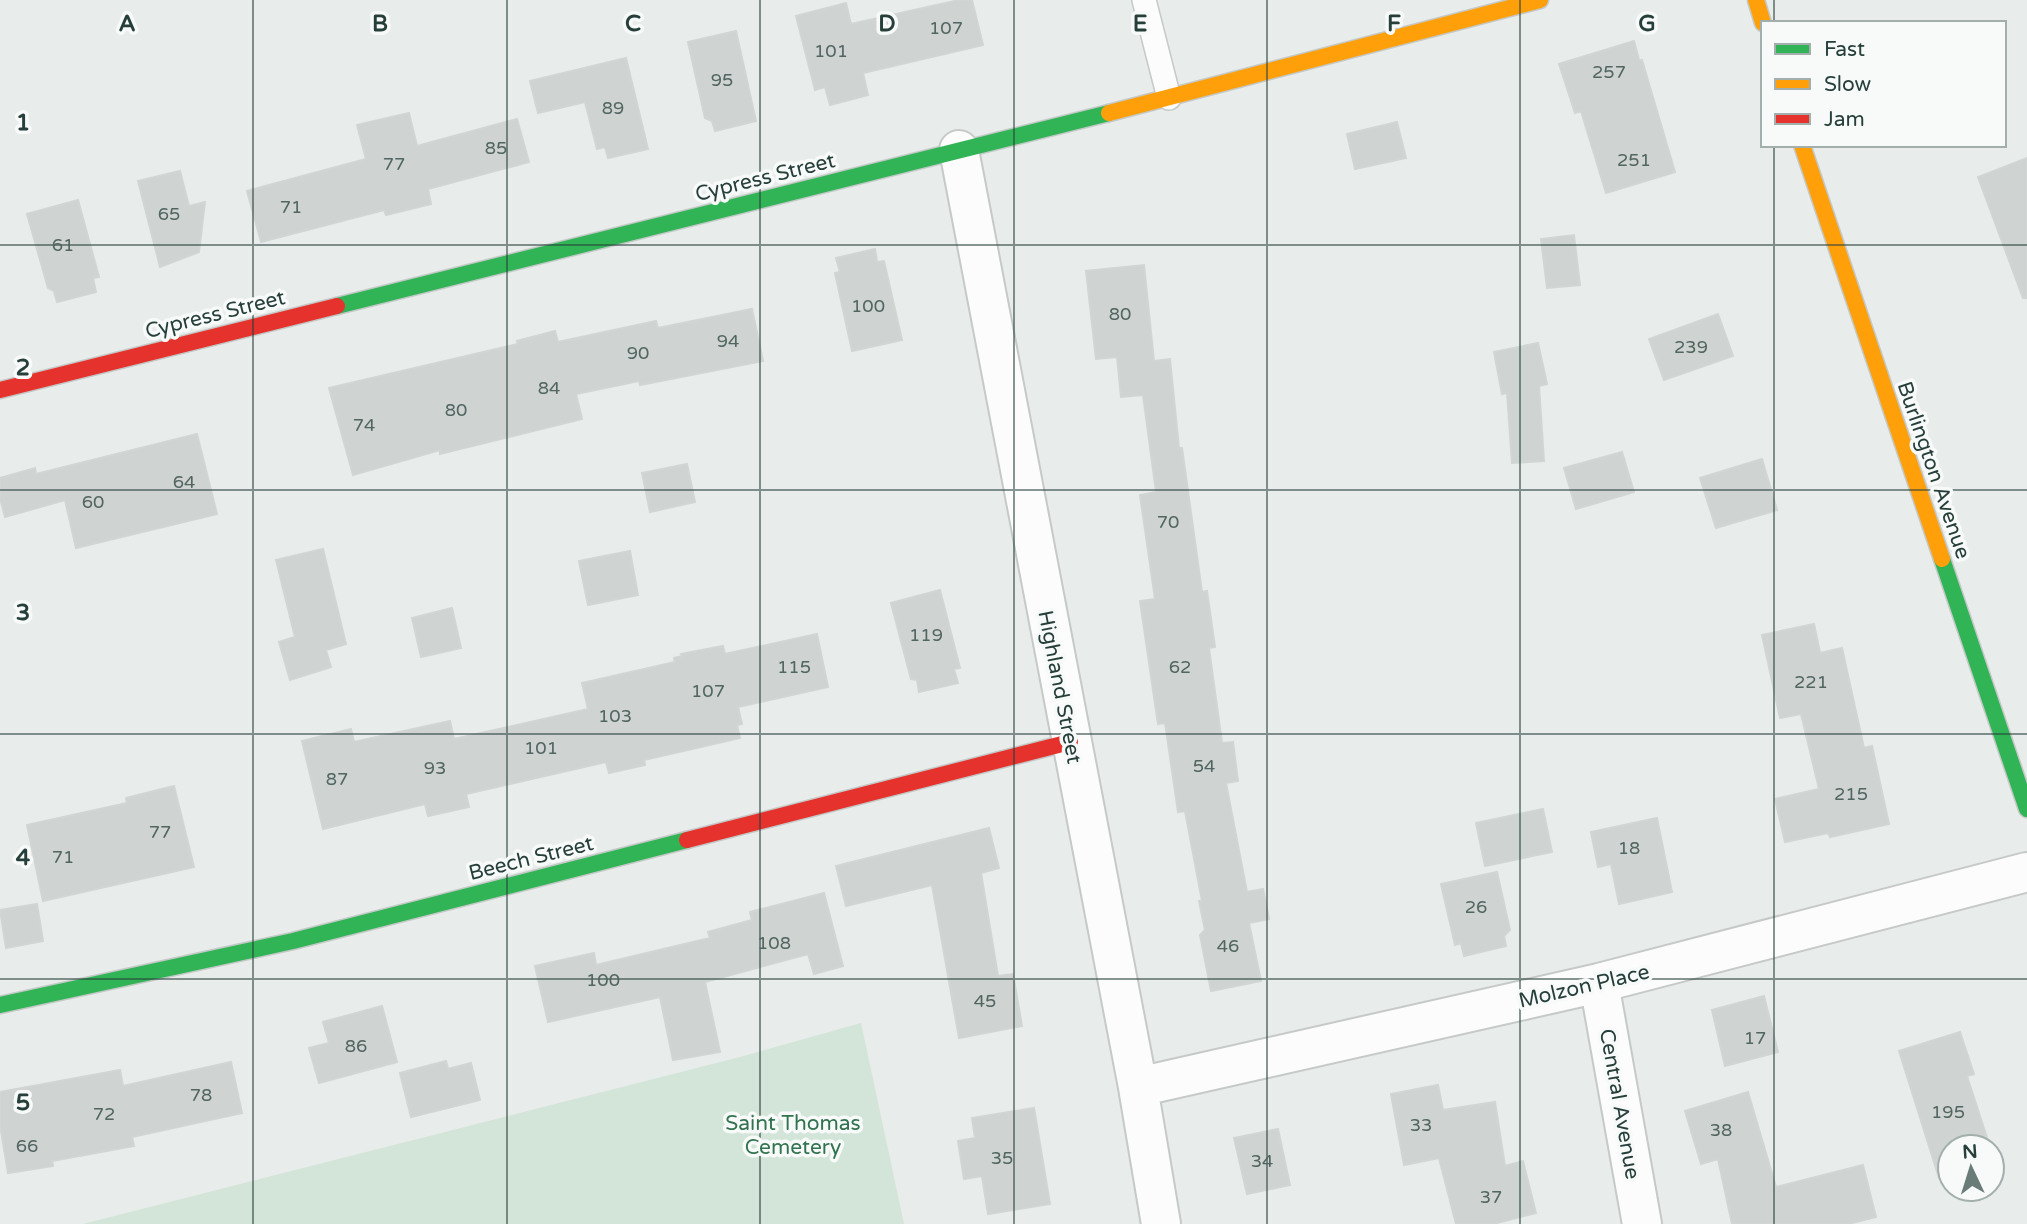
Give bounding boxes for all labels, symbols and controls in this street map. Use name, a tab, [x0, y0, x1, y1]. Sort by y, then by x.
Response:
text: A	[118, 10, 136, 38]
text: B	[372, 10, 388, 38]
text: C	[625, 10, 641, 38]
text: D	[878, 10, 896, 38]
text: E	[1133, 10, 1147, 38]
text: F	[1387, 10, 1401, 38]
text: G	[1638, 10, 1656, 38]
house number: 107	[929, 17, 963, 39]
legend	[1761, 21, 2006, 147]
text: Fast	[1824, 37, 1865, 62]
house number: 101	[814, 40, 848, 62]
house number: 257	[1592, 61, 1626, 83]
house number: 95	[711, 69, 733, 91]
text: Slow	[1824, 72, 1872, 97]
house number: 89	[602, 97, 624, 119]
text: Jam	[1824, 107, 1865, 132]
text: 1	[16, 109, 30, 137]
house number: 85	[485, 137, 507, 159]
street label: Cypress Street	[693, 148, 838, 207]
house number: 251	[1617, 149, 1651, 171]
house number: 77	[383, 153, 405, 175]
house number: 71	[280, 196, 302, 218]
house number: 65	[158, 203, 180, 225]
house number: 61	[52, 234, 74, 256]
street label: Cypress Street	[143, 285, 288, 344]
house number: 100	[851, 295, 885, 317]
house number: 80	[1109, 303, 1131, 325]
house number: 94	[717, 330, 739, 352]
house number: 239	[1674, 336, 1708, 358]
house number: 90	[627, 342, 649, 364]
text: 2	[16, 354, 30, 382]
house number: 84	[538, 377, 560, 399]
street label: Burlington Avenue	[1891, 378, 1976, 562]
house number: 80	[445, 399, 467, 421]
house number: 74	[353, 414, 375, 436]
house number: 64	[173, 471, 195, 493]
house number: 60	[82, 491, 104, 513]
house number: 70	[1157, 511, 1179, 533]
text: 3	[16, 599, 30, 627]
street label: Highland Street	[1032, 608, 1087, 766]
house number: 119	[909, 624, 943, 646]
house number: 115	[777, 656, 811, 678]
house number: 62	[1169, 656, 1191, 678]
house number: 221	[1794, 671, 1828, 693]
house number: 107	[691, 680, 725, 702]
house number: 103	[598, 705, 632, 727]
house number: 101	[524, 737, 558, 759]
house number: 54	[1193, 755, 1215, 777]
house number: 93	[424, 757, 446, 779]
house number: 87	[326, 768, 348, 790]
house number: 215	[1834, 783, 1868, 805]
house number: 77	[149, 821, 171, 843]
street label: Beech Street	[466, 831, 596, 886]
house number: 18	[1618, 837, 1640, 859]
text: 4	[16, 844, 31, 872]
house number: 71	[52, 846, 74, 868]
house number: 26	[1465, 896, 1487, 918]
house number: 108	[757, 932, 791, 954]
house number: 46	[1217, 935, 1239, 957]
street label: Molzon Place	[1516, 959, 1652, 1014]
house number: 100	[586, 969, 620, 991]
house number: 45	[974, 990, 996, 1012]
street label: Central Avenue	[1594, 1027, 1645, 1181]
house number: 17	[1744, 1027, 1766, 1049]
house number: 86	[345, 1035, 367, 1057]
house number: 78	[190, 1084, 212, 1106]
text: 5	[16, 1089, 30, 1117]
house number: 195	[1931, 1101, 1965, 1123]
house number: 72	[93, 1103, 115, 1125]
park label: Saint Thomas Cemetery	[725, 1111, 861, 1160]
house number: 33	[1410, 1114, 1432, 1136]
house number: 38	[1710, 1119, 1732, 1141]
north arrow	[1936, 1133, 2006, 1203]
house number: 66	[16, 1135, 38, 1157]
text: N	[1962, 1141, 1978, 1164]
house number: 35	[991, 1147, 1013, 1169]
house number: 34	[1251, 1150, 1273, 1172]
house number: 37	[1480, 1186, 1502, 1208]

